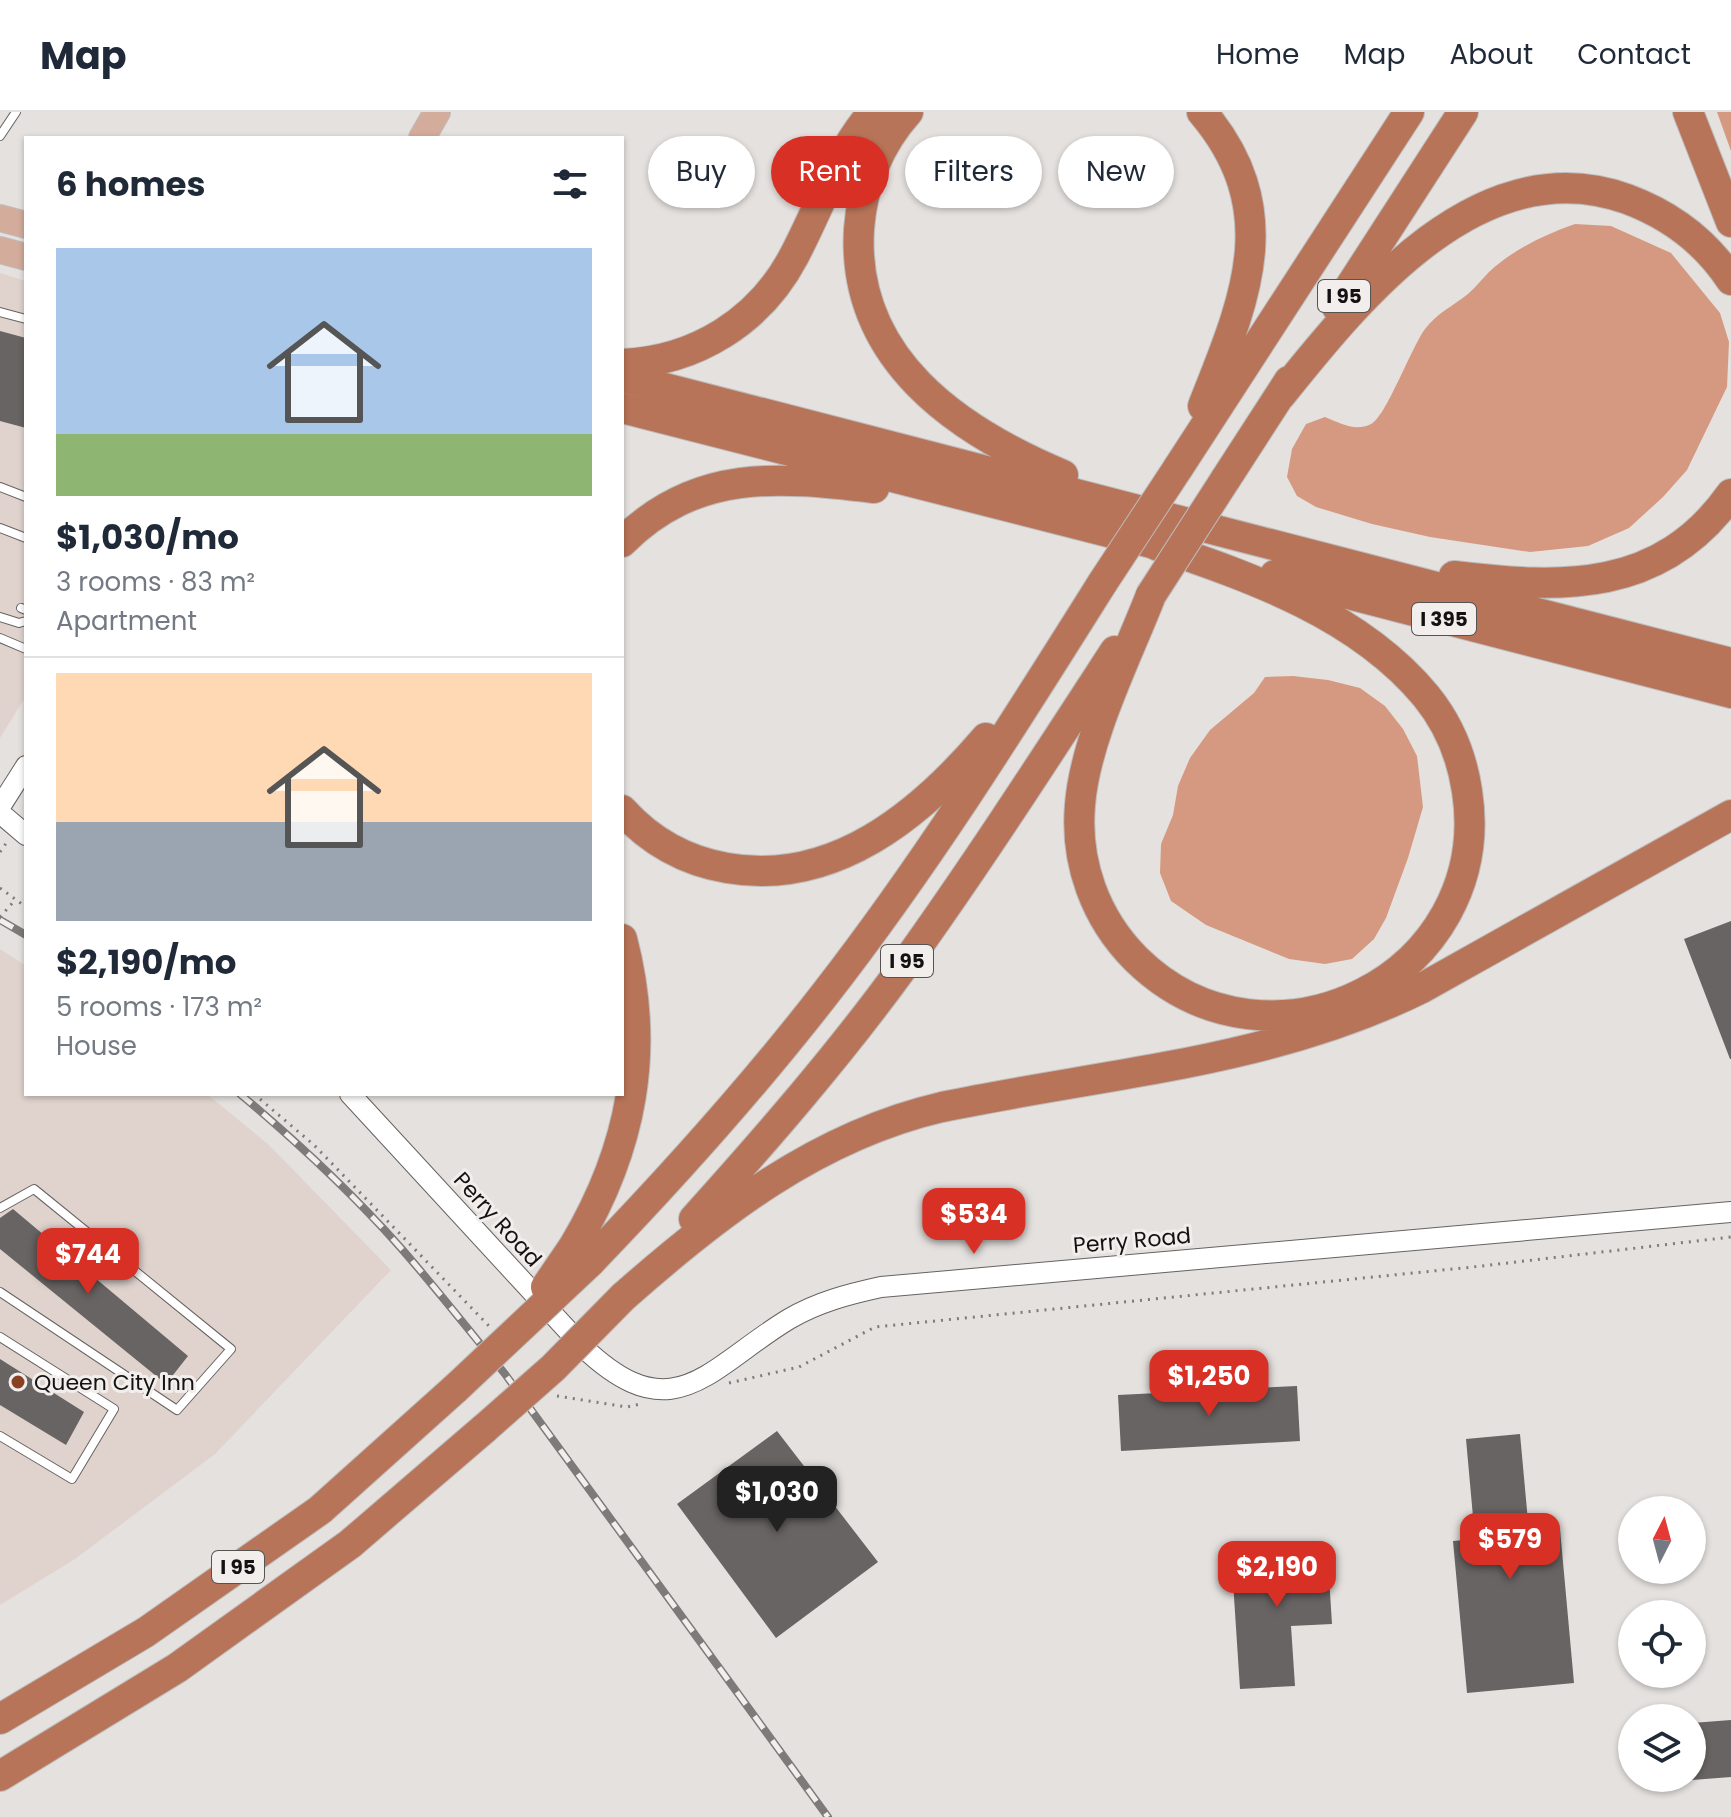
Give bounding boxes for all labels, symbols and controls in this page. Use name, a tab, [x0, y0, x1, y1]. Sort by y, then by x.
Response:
text: Map	[40, 29, 127, 82]
text: Home	[1216, 35, 1299, 74]
text: Map	[1343, 35, 1405, 74]
text: About	[1449, 35, 1533, 74]
text: Contact	[1577, 35, 1691, 74]
chip: Buy	[648, 136, 755, 208]
chip: Rent	[771, 136, 889, 208]
chip: Filters	[905, 136, 1042, 208]
chip: New	[1058, 136, 1174, 208]
text: 6 homes	[56, 160, 205, 208]
icon: filters	[548, 162, 592, 206]
road number: I 95	[1318, 280, 1370, 312]
icon: home	[252, 300, 396, 444]
text: $1,030/mo	[56, 513, 239, 561]
text: 3 rooms · 83 m²	[56, 564, 255, 600]
text: Apartment	[56, 603, 197, 639]
road number: I 395	[1412, 603, 1476, 635]
icon: home	[252, 725, 396, 869]
text: $2,190/mo	[56, 938, 236, 986]
road number: I 95	[881, 945, 933, 977]
text: 5 rooms · 173 m²	[56, 989, 262, 1025]
text: House	[56, 1028, 137, 1064]
street label: Perry Road	[447, 1165, 549, 1274]
pin: $534	[927, 1188, 1021, 1256]
text: $534	[940, 1196, 1008, 1232]
street label: Perry Road	[1072, 1220, 1192, 1261]
pin: $744	[41, 1228, 135, 1296]
text: $744	[55, 1236, 121, 1272]
pin: $1,250	[1144, 1350, 1274, 1418]
text: $1,250	[1167, 1358, 1251, 1394]
place label: Queen City Inn	[34, 1367, 195, 1398]
marker: Queen City Inn	[9, 1373, 27, 1391]
pin: $1,030	[712, 1466, 842, 1534]
text: $1,030	[735, 1474, 819, 1510]
north arrow	[1618, 1496, 1706, 1584]
map controls	[1618, 1496, 1706, 1792]
pin: $579	[1463, 1513, 1557, 1581]
text: $579	[1478, 1521, 1542, 1557]
pin: $2,190	[1212, 1541, 1342, 1609]
text: $2,190	[1236, 1549, 1318, 1585]
road number: I 95	[212, 1551, 264, 1583]
button: locate	[1618, 1600, 1706, 1688]
button: layers	[1618, 1704, 1706, 1792]

